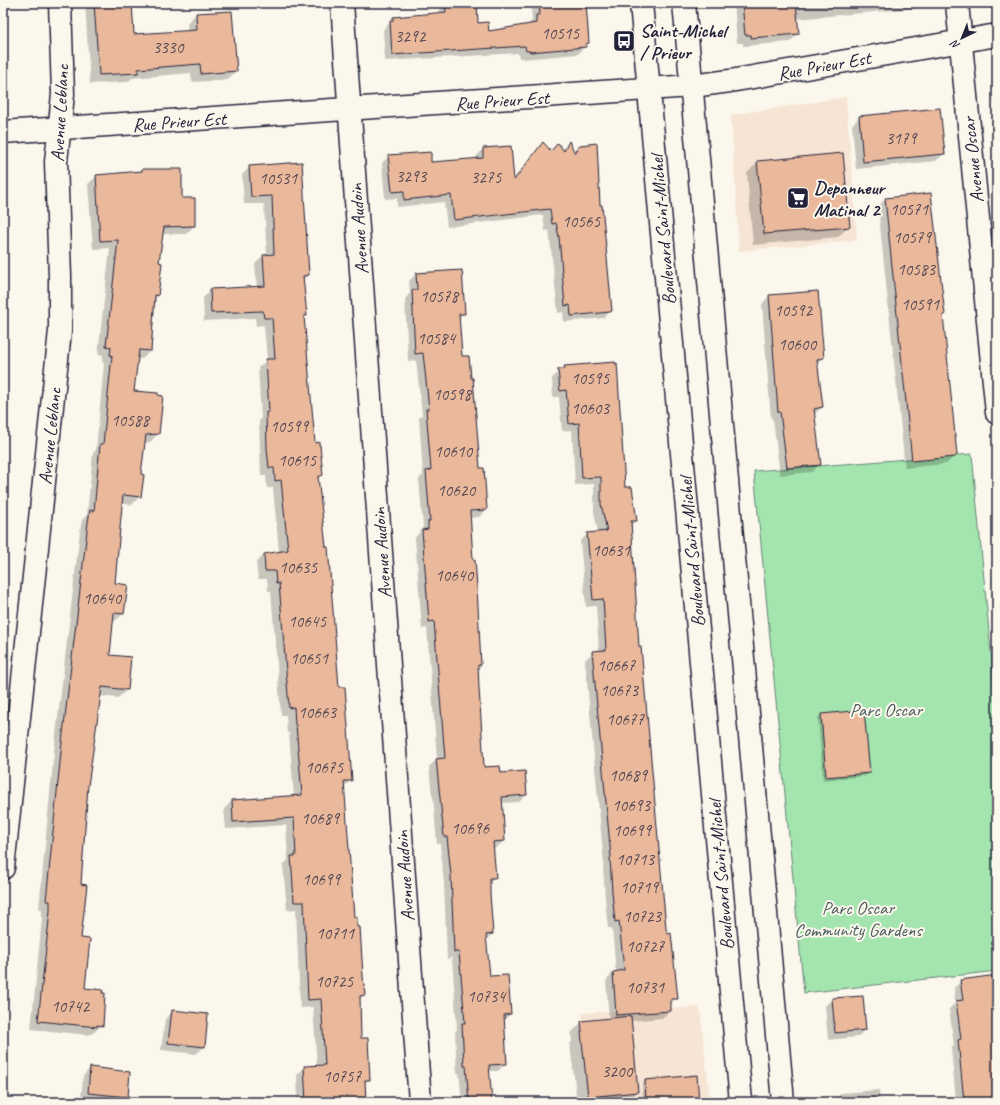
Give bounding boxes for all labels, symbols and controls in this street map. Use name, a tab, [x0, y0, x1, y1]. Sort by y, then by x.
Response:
north arrow	[942, 18, 982, 58]
place label: Saint-Michel / Prieur	[640, 19, 729, 65]
house number: 10515	[541, 23, 580, 44]
house number: 3292	[395, 26, 427, 47]
bus stop icon: Saint-Michel / Prieur	[611, 28, 637, 54]
text: N	[946, 36, 962, 53]
house number: 3330	[153, 37, 185, 58]
street label: Rue Prieur Est	[776, 46, 874, 86]
street label: Avenue Leblanc	[45, 63, 75, 162]
street label: Rue Prieur Est	[454, 86, 551, 116]
street label: Rue Prieur Est	[131, 107, 228, 137]
street label: Avenue Oscar	[956, 115, 989, 204]
house number: 3179	[886, 128, 918, 149]
street label: Boulevard Saint-Michel	[644, 150, 681, 306]
house number: 3293	[396, 166, 428, 187]
house number: 3275	[471, 167, 503, 188]
house number: 10531	[259, 168, 298, 189]
place label: Depanneur Matinal 2	[814, 176, 886, 222]
street label: Avenue Audoin	[344, 182, 374, 275]
supermarket icon: Depanneur Matinal 2	[785, 185, 811, 211]
house number: 10571	[890, 199, 929, 220]
house number: 10565	[562, 211, 601, 232]
house number: 10579	[893, 227, 932, 248]
house number: 10583	[897, 259, 936, 280]
house number: 10578	[420, 286, 460, 307]
house number: 10591	[901, 294, 940, 315]
house number: 10592	[774, 300, 813, 321]
house number: 10584	[417, 328, 457, 349]
house number: 10600	[778, 334, 817, 355]
house number: 10595	[571, 368, 610, 389]
house number: 10598	[433, 384, 473, 405]
street label: Avenue Leblanc	[33, 386, 67, 486]
house number: 10603	[571, 398, 610, 419]
house number: 10588	[111, 410, 151, 431]
house number: 10599	[270, 416, 309, 437]
house number: 10610	[434, 441, 473, 462]
house number: 10615	[278, 450, 317, 471]
street label: Boulevard Saint-Michel	[673, 472, 710, 628]
house number: 10620	[437, 480, 476, 501]
street label: Avenue Audoin	[367, 506, 397, 599]
house number: 10631	[592, 540, 631, 561]
house number: 10635	[279, 557, 318, 578]
house number: 10640	[435, 565, 474, 586]
house number: 10640	[83, 588, 122, 609]
house number: 10645	[288, 611, 327, 632]
house number: 10651	[290, 648, 329, 669]
house number: 10667	[597, 655, 636, 676]
house number: 10673	[600, 680, 639, 701]
park label: Parc Oscar	[850, 698, 923, 722]
house number: 10663	[298, 702, 337, 723]
house number: 10677	[606, 709, 645, 730]
house number: 10675	[305, 757, 344, 778]
house number: 10689	[609, 765, 648, 786]
house number: 10693	[612, 795, 651, 816]
street label: Boulevard Saint-Michel	[702, 795, 739, 951]
house number: 10689	[301, 808, 340, 829]
house number: 10696	[451, 818, 490, 839]
house number: 10699	[613, 820, 652, 841]
street label: Avenue Audoin	[390, 829, 420, 922]
house number: 10713	[616, 849, 655, 870]
house number: 10699	[302, 869, 341, 890]
house number: 10719	[620, 877, 659, 898]
park label: Parc Oscar Community Gardens	[794, 896, 923, 942]
house number: 10723	[623, 906, 662, 927]
house number: 10711	[316, 923, 355, 944]
house number: 10727	[626, 936, 665, 957]
house number: 10725	[315, 971, 354, 992]
house number: 10731	[626, 977, 665, 998]
house number: 10734	[467, 986, 507, 1007]
house number: 10742	[51, 996, 90, 1017]
house number: 3200	[602, 1061, 634, 1082]
house number: 10757	[323, 1066, 362, 1087]

